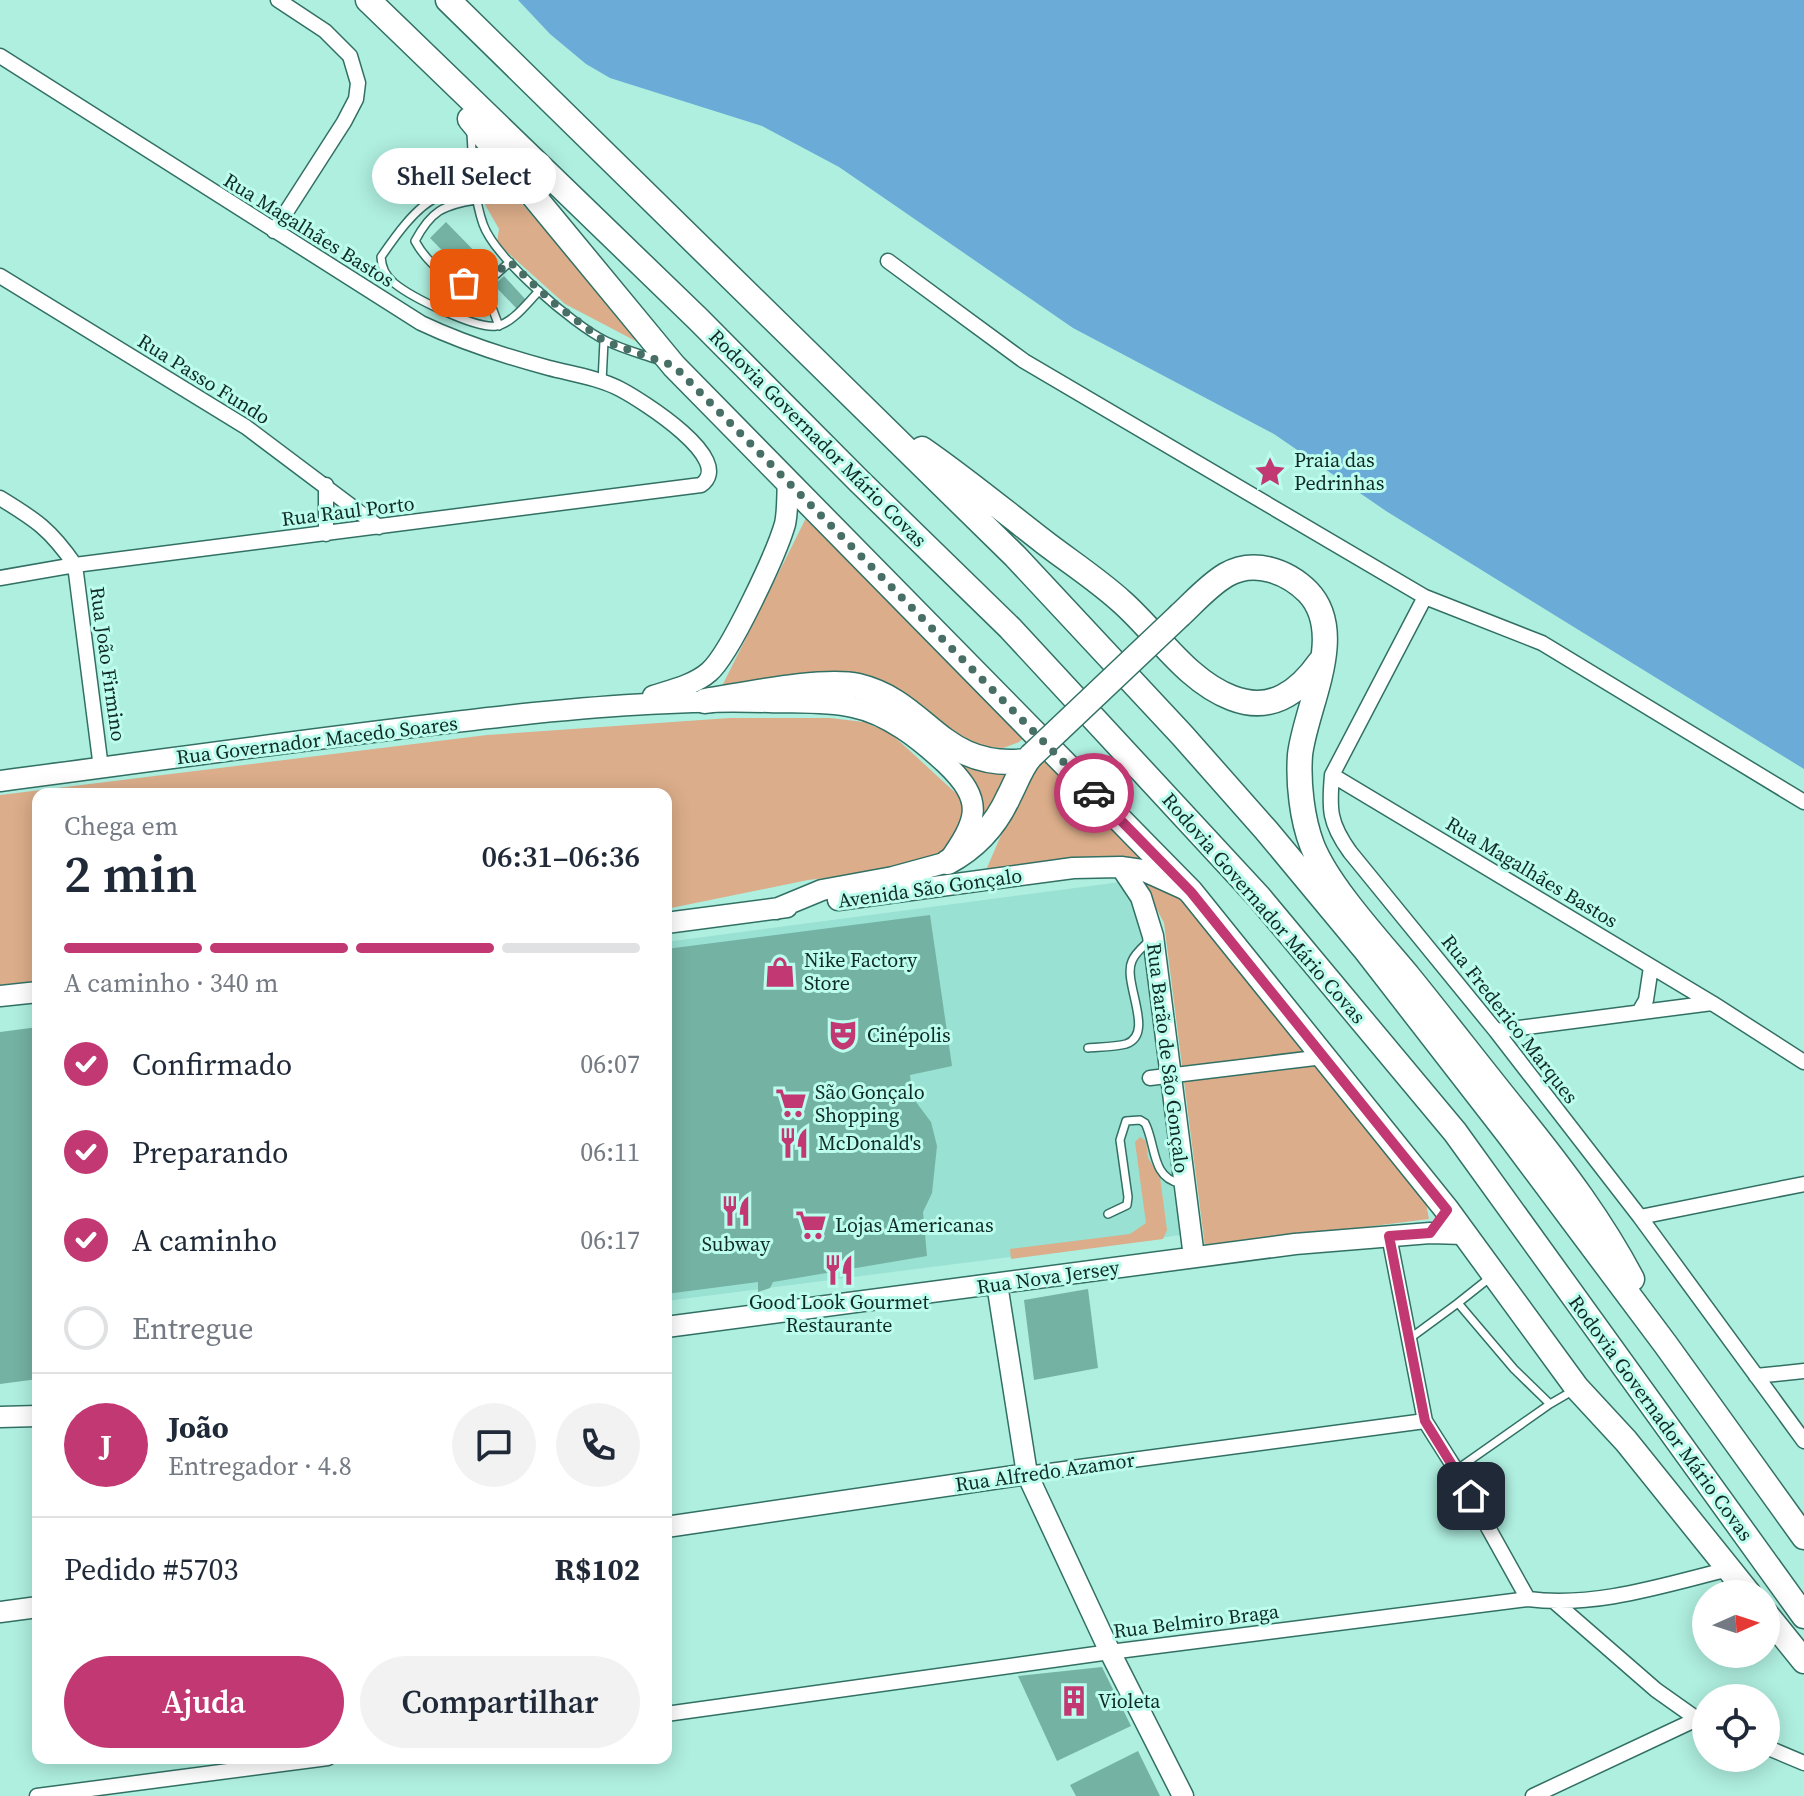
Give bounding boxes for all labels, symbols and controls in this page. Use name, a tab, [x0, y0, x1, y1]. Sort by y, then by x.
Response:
callout: Shell Select	[372, 147, 556, 203]
text: Shell Select	[397, 158, 531, 194]
street label: Rua Magalhães Bastos	[218, 166, 400, 294]
pin	[430, 249, 498, 317]
icon: bag	[442, 261, 486, 305]
street label: Rodovia Governador Mário Covas	[703, 323, 933, 553]
street label: Rua Passo Fundo	[132, 327, 276, 431]
place label: Praia das Pedrinhas	[1294, 446, 1384, 497]
place icon: Praia das Pedrinhas	[1253, 455, 1287, 489]
street label: Rua Raul Porto	[280, 489, 416, 533]
street label: Rua João Firmino	[83, 585, 133, 743]
street label: Rua Governador Macedo Soares	[175, 709, 459, 771]
courier	[1054, 753, 1134, 833]
icon: car	[1072, 771, 1116, 815]
street label: Rodovia Governador Mário Covas	[1156, 786, 1372, 1030]
text: Chega em	[64, 808, 178, 844]
street label: Rua Magalhães Bastos	[1441, 809, 1623, 935]
text: 06:31–06:36	[481, 836, 640, 877]
text: 2 min	[64, 838, 197, 909]
street label: Avenida São Gonçalo	[836, 861, 1024, 915]
street label: Rua Frederico Marques	[1435, 929, 1585, 1109]
street label: Rua Barão de São Gonçalo	[1140, 941, 1196, 1175]
place label: Nike Factory Store	[804, 946, 918, 997]
shop icon: Nike Factory Store	[763, 955, 797, 989]
text: A caminho · 340 m	[64, 965, 278, 1001]
theatre icon: Cinépolis	[826, 1018, 860, 1052]
place label: Cinépolis	[867, 1021, 951, 1049]
icon: check	[64, 1042, 108, 1086]
text: Confirmado	[132, 1044, 292, 1085]
text: 06:07	[580, 1046, 640, 1082]
place label: São Gonçalo Shopping	[815, 1078, 925, 1129]
supermarket icon: São Gonçalo Shopping	[774, 1086, 808, 1120]
restaurant icon: McDonald's	[777, 1126, 811, 1160]
place label: McDonald's	[818, 1129, 921, 1157]
icon: check	[64, 1130, 108, 1174]
text: Preparando	[132, 1132, 289, 1173]
text: 06:11	[580, 1134, 640, 1170]
restaurant icon: Subway	[719, 1194, 753, 1228]
supermarket icon: Lojas Americanas	[794, 1208, 828, 1242]
place label: Lojas Americanas	[835, 1211, 994, 1239]
icon: check	[64, 1218, 108, 1262]
text: A caminho	[132, 1220, 277, 1261]
text: 06:17	[580, 1222, 640, 1258]
place label: Subway	[702, 1230, 771, 1258]
restaurant icon: Good Look Gourmet Restaurante	[822, 1253, 856, 1287]
street label: Rua Nova Jersey	[975, 1253, 1122, 1301]
place label: Good Look Gourmet Restaurante	[749, 1288, 930, 1339]
street label: Rodovia Governador Mário Covas	[1562, 1289, 1760, 1547]
text: Entregue	[132, 1308, 254, 1349]
button: chat	[452, 1403, 536, 1487]
button: phone	[556, 1403, 640, 1487]
text: João	[168, 1407, 229, 1448]
text: J	[100, 1425, 112, 1466]
street label: Rua Alfredo Azamor	[953, 1445, 1137, 1498]
text: Entregador · 4.8	[168, 1448, 352, 1484]
pin	[1437, 1462, 1505, 1530]
icon: home	[1449, 1474, 1493, 1518]
text: Pedido #5703	[64, 1549, 239, 1590]
text: R$102	[554, 1549, 640, 1590]
north arrow	[1692, 1580, 1780, 1668]
map controls	[1692, 1580, 1780, 1772]
street label: Rua Belmiro Braga	[1112, 1597, 1281, 1645]
button: Ajuda	[64, 1656, 344, 1748]
button: Compartilhar	[360, 1656, 640, 1748]
building icon: Violeta	[1057, 1684, 1091, 1718]
button: locate	[1692, 1684, 1780, 1772]
place label: Violeta	[1098, 1687, 1161, 1715]

